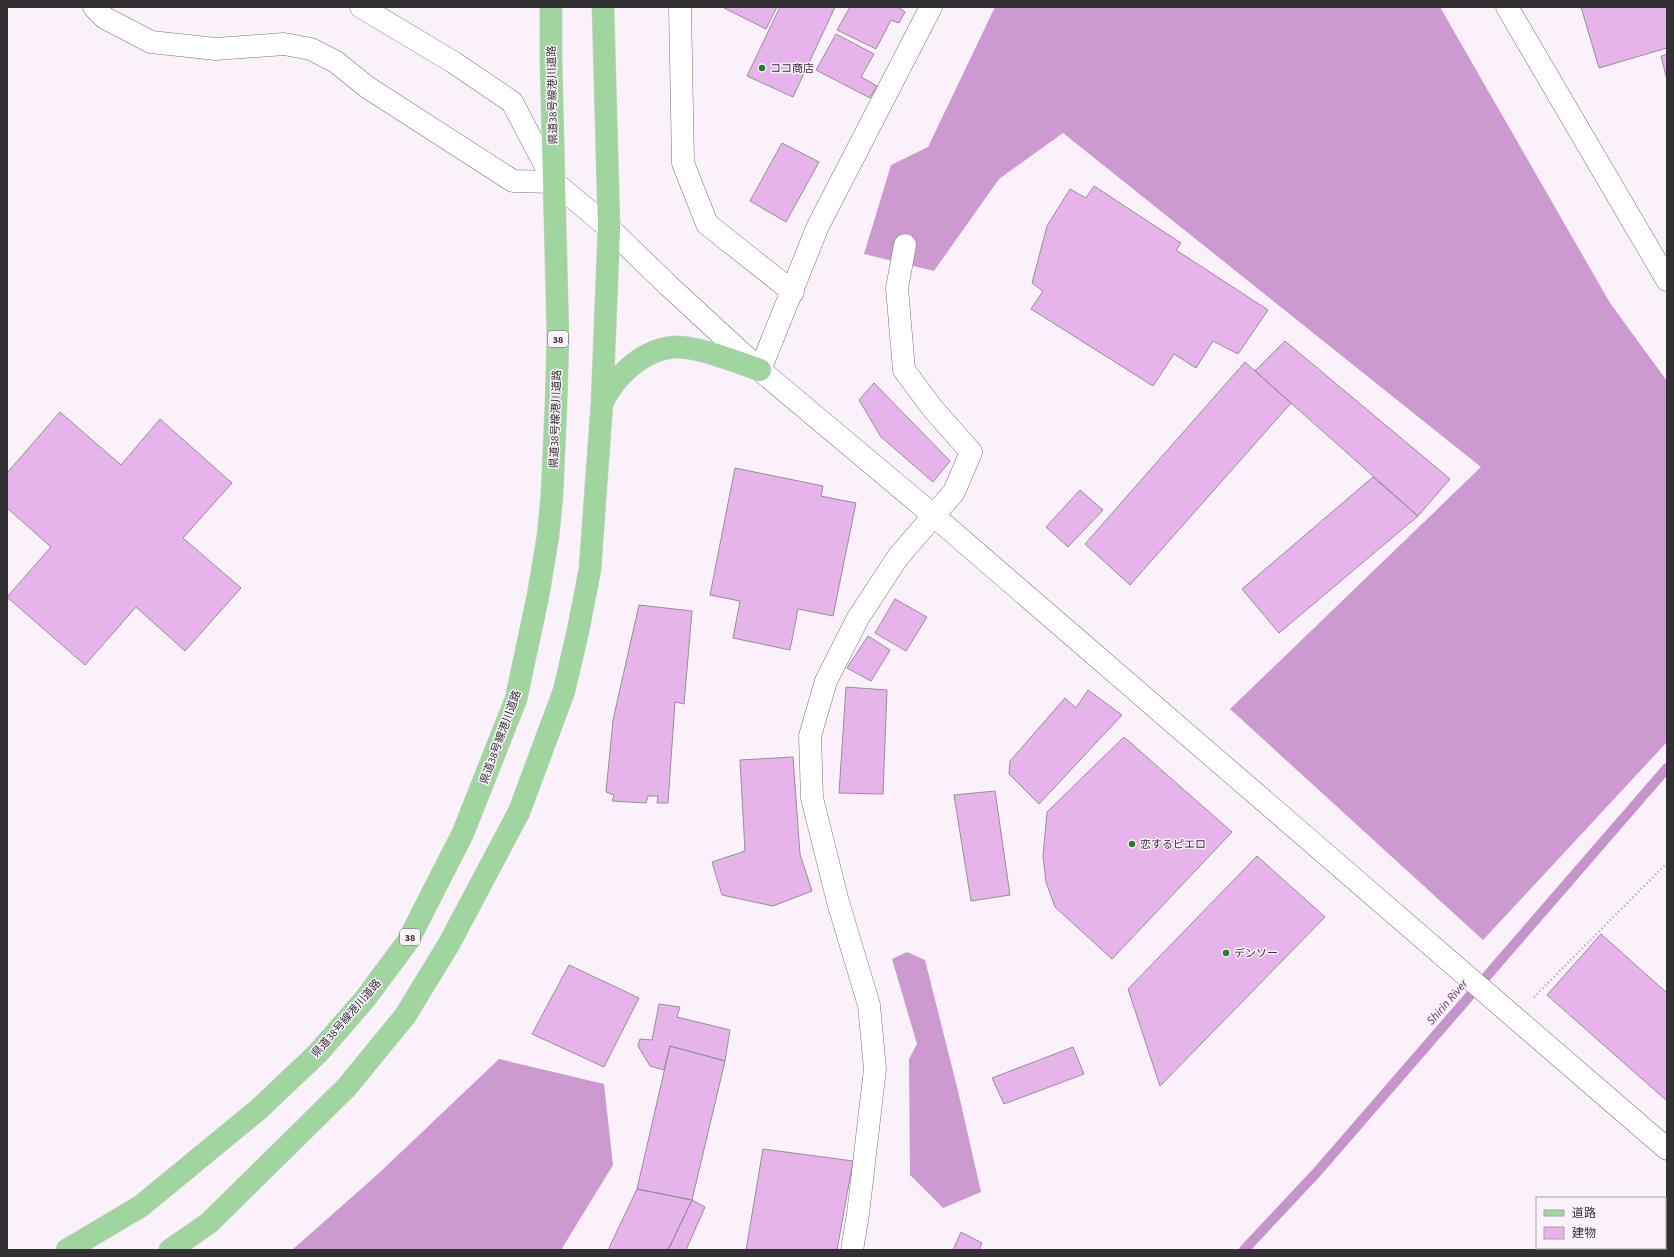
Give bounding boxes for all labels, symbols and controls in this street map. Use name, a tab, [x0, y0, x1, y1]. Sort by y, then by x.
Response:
street label: 県道38号線港川道路	[544, 45, 561, 145]
place label: ココ商店	[770, 61, 814, 76]
marker: ココ商店	[757, 63, 767, 73]
road number: 38	[548, 331, 568, 347]
street label: 県道38号線港川道路	[546, 369, 565, 469]
street label: 県道38号線港川道路	[477, 688, 524, 786]
place label: 恋するピエロ	[1140, 837, 1206, 852]
marker: 恋するピエロ	[1127, 839, 1137, 849]
road number: 38	[400, 929, 420, 945]
place label: デンソー	[1234, 946, 1278, 961]
marker: デンソー	[1221, 948, 1231, 958]
water label: Shirin River	[1423, 975, 1473, 1029]
street label: 県道38号線港川道路	[308, 976, 384, 1061]
legend	[1536, 1197, 1666, 1249]
text: 道路	[1572, 1205, 1596, 1222]
text: 建物	[1572, 1225, 1596, 1242]

